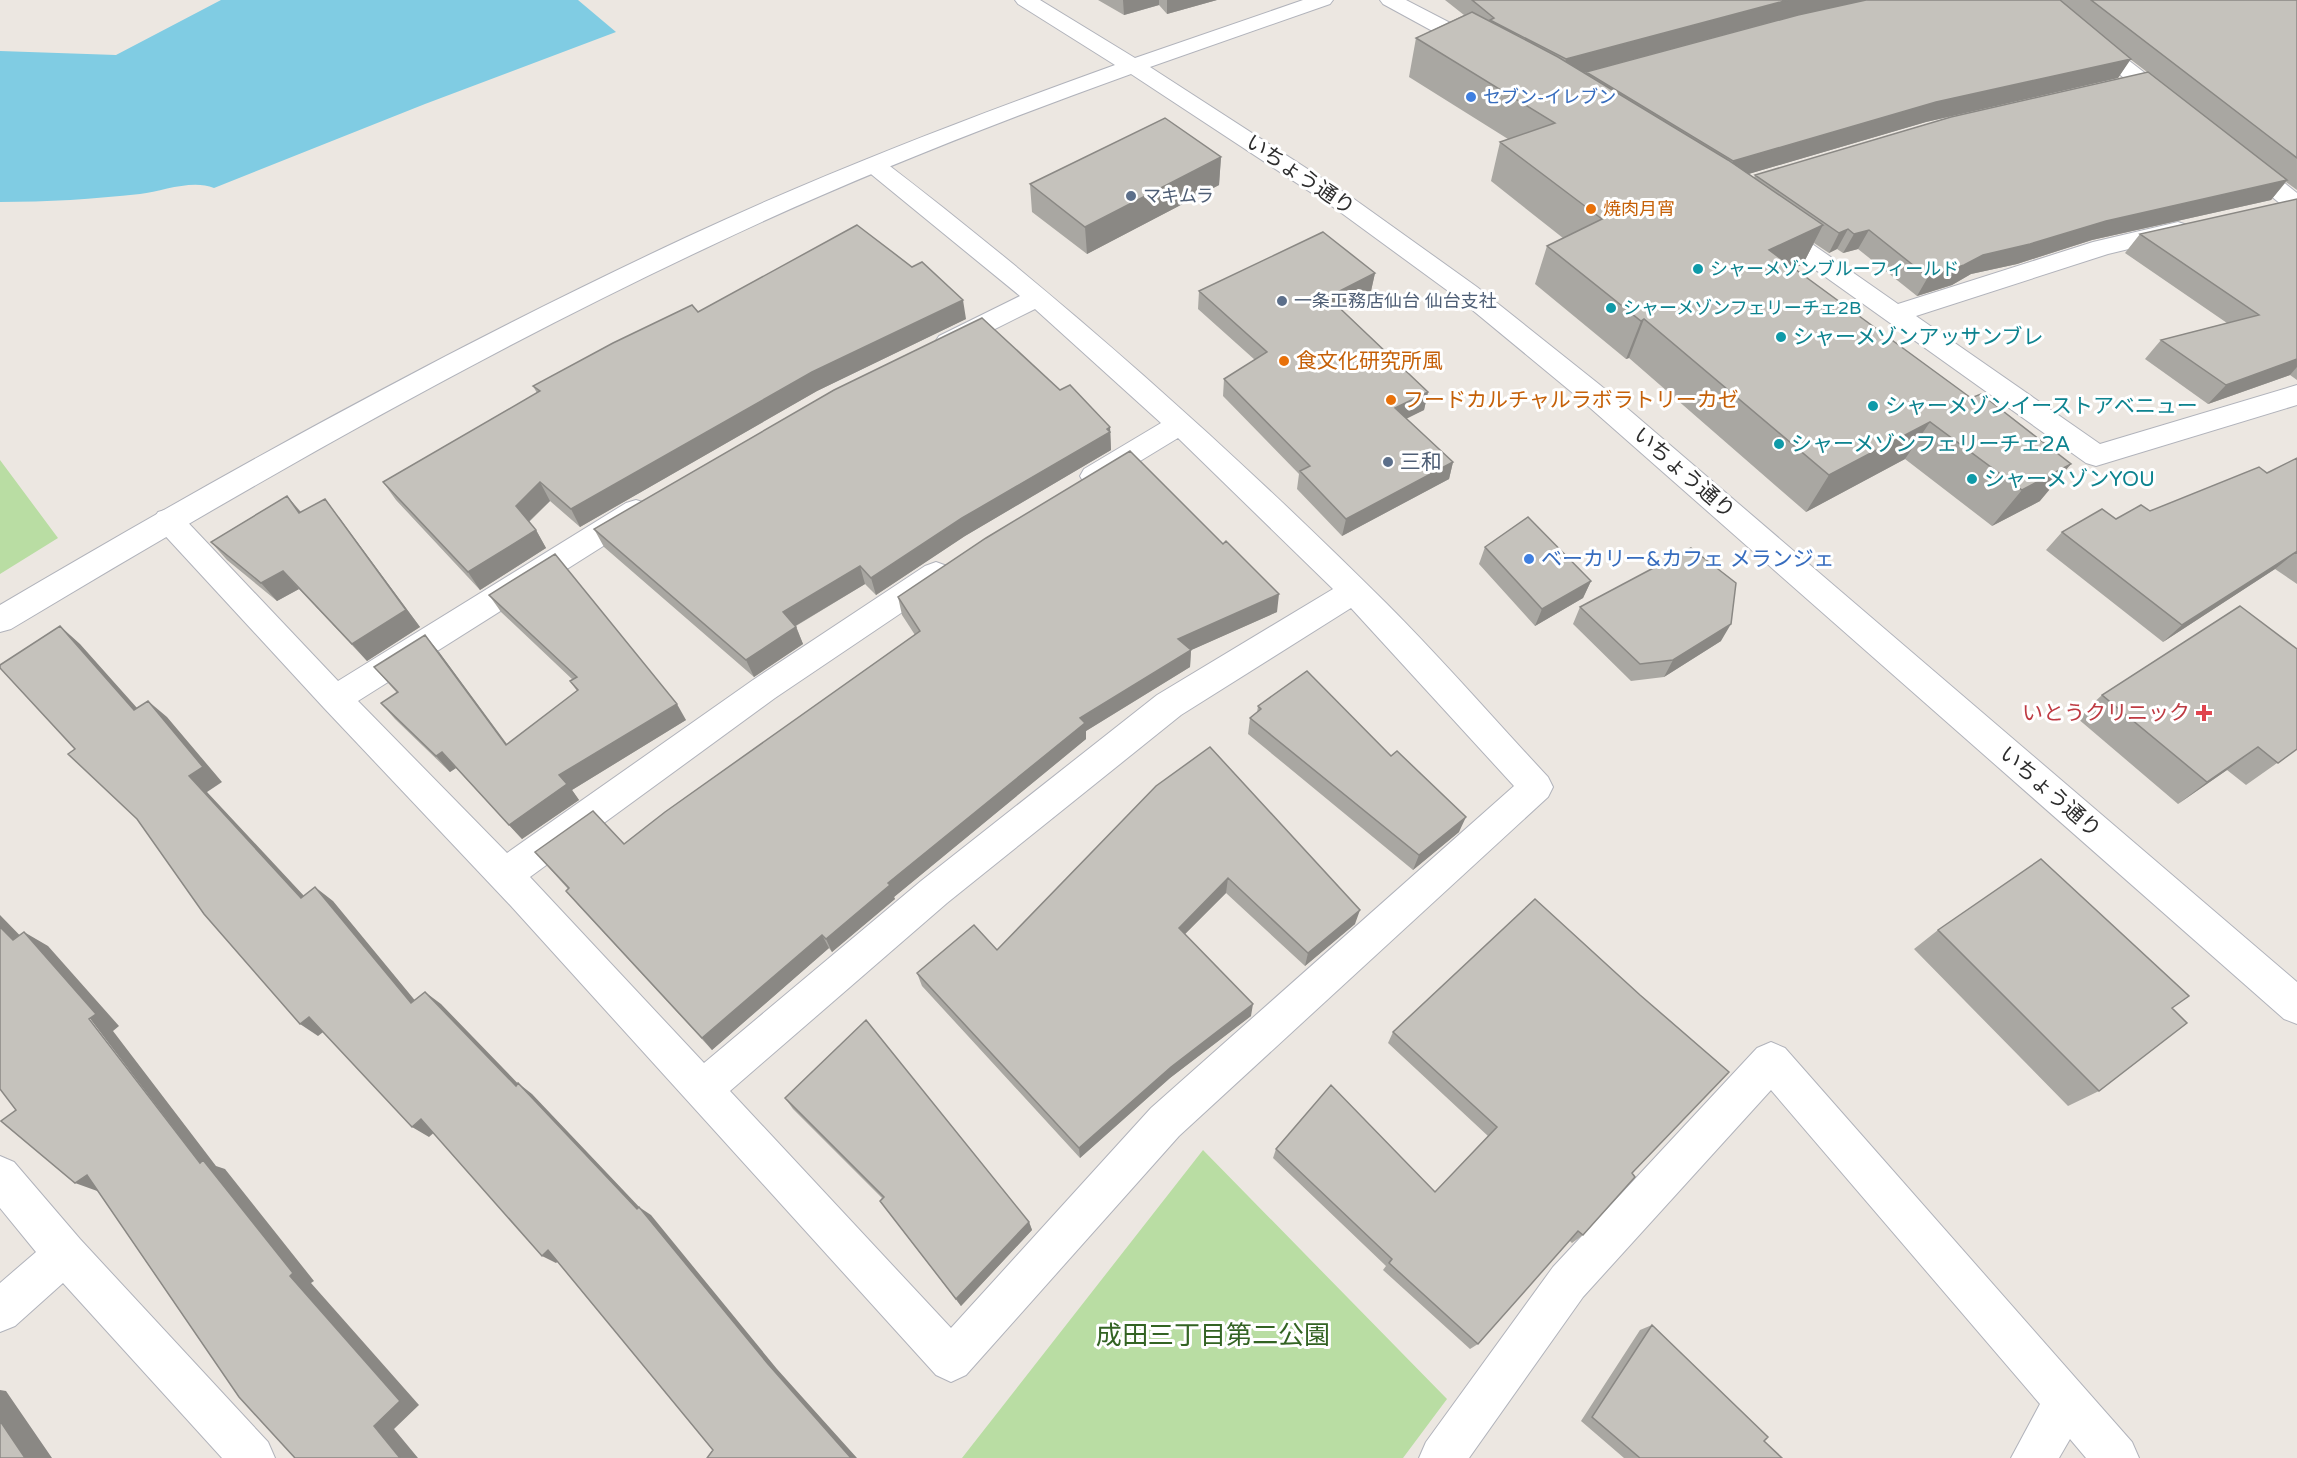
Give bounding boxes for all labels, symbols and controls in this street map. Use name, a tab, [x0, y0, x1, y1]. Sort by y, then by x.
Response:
place label: セブン-イレブン	[1483, 86, 1616, 108]
marker: セブン-イレブン	[1464, 90, 1478, 104]
street label: いちょう通り	[1241, 129, 1359, 221]
place label: マキムラ	[1143, 185, 1214, 207]
marker: マキムラ	[1124, 189, 1138, 203]
place label: 焼肉月宵	[1603, 198, 1675, 220]
marker: 焼肉月宵	[1584, 202, 1598, 216]
place label: シャーメゾンブルーフィールド	[1710, 258, 1959, 280]
marker: シャーメゾンブルーフィールド	[1691, 262, 1705, 276]
place label: 一条工務店仙台 仙台支社	[1294, 290, 1497, 312]
marker: 一条工務店仙台 仙台支社	[1275, 294, 1289, 308]
place label: シャーメゾンフェリーチェ2B	[1623, 297, 1862, 319]
marker: シャーメゾンフェリーチェ2B	[1604, 301, 1618, 315]
place label: シャーメゾンアッサンブレ	[1793, 325, 2044, 350]
marker: シャーメゾンアッサンブレ	[1774, 330, 1788, 344]
place label: 食文化研究所風	[1296, 349, 1443, 374]
marker: 食文化研究所風	[1277, 354, 1291, 368]
place label: フードカルチャルラボラトリーカゼ	[1403, 388, 1739, 413]
marker: フードカルチャルラボラトリーカゼ	[1384, 393, 1398, 407]
place label: シャーメゾンイーストアベニュー	[1885, 394, 2198, 419]
marker: シャーメゾンイーストアベニュー	[1866, 399, 1880, 413]
street label: いちょう通り	[1628, 422, 1740, 524]
place label: シャーメゾンフェリーチェ2A	[1791, 432, 2070, 457]
marker: シャーメゾンフェリーチェ2A	[1772, 437, 1786, 451]
place label: 三和	[1400, 450, 1442, 475]
marker: 三和	[1381, 455, 1395, 469]
place label: シャーメゾンYOU	[1984, 467, 2155, 492]
marker: シャーメゾンYOU	[1965, 472, 1979, 486]
place label: ベーカリー&カフェ メランジェ	[1541, 547, 1835, 572]
marker: ベーカリー&カフェ メランジェ	[1522, 552, 1536, 566]
place label: いとうクリニック	[2022, 701, 2190, 726]
marker: いとうクリニック	[2195, 704, 2213, 722]
street label: いちょう通り	[1994, 741, 2106, 843]
park label: 成田三丁目第二公園	[1096, 1320, 1330, 1351]

